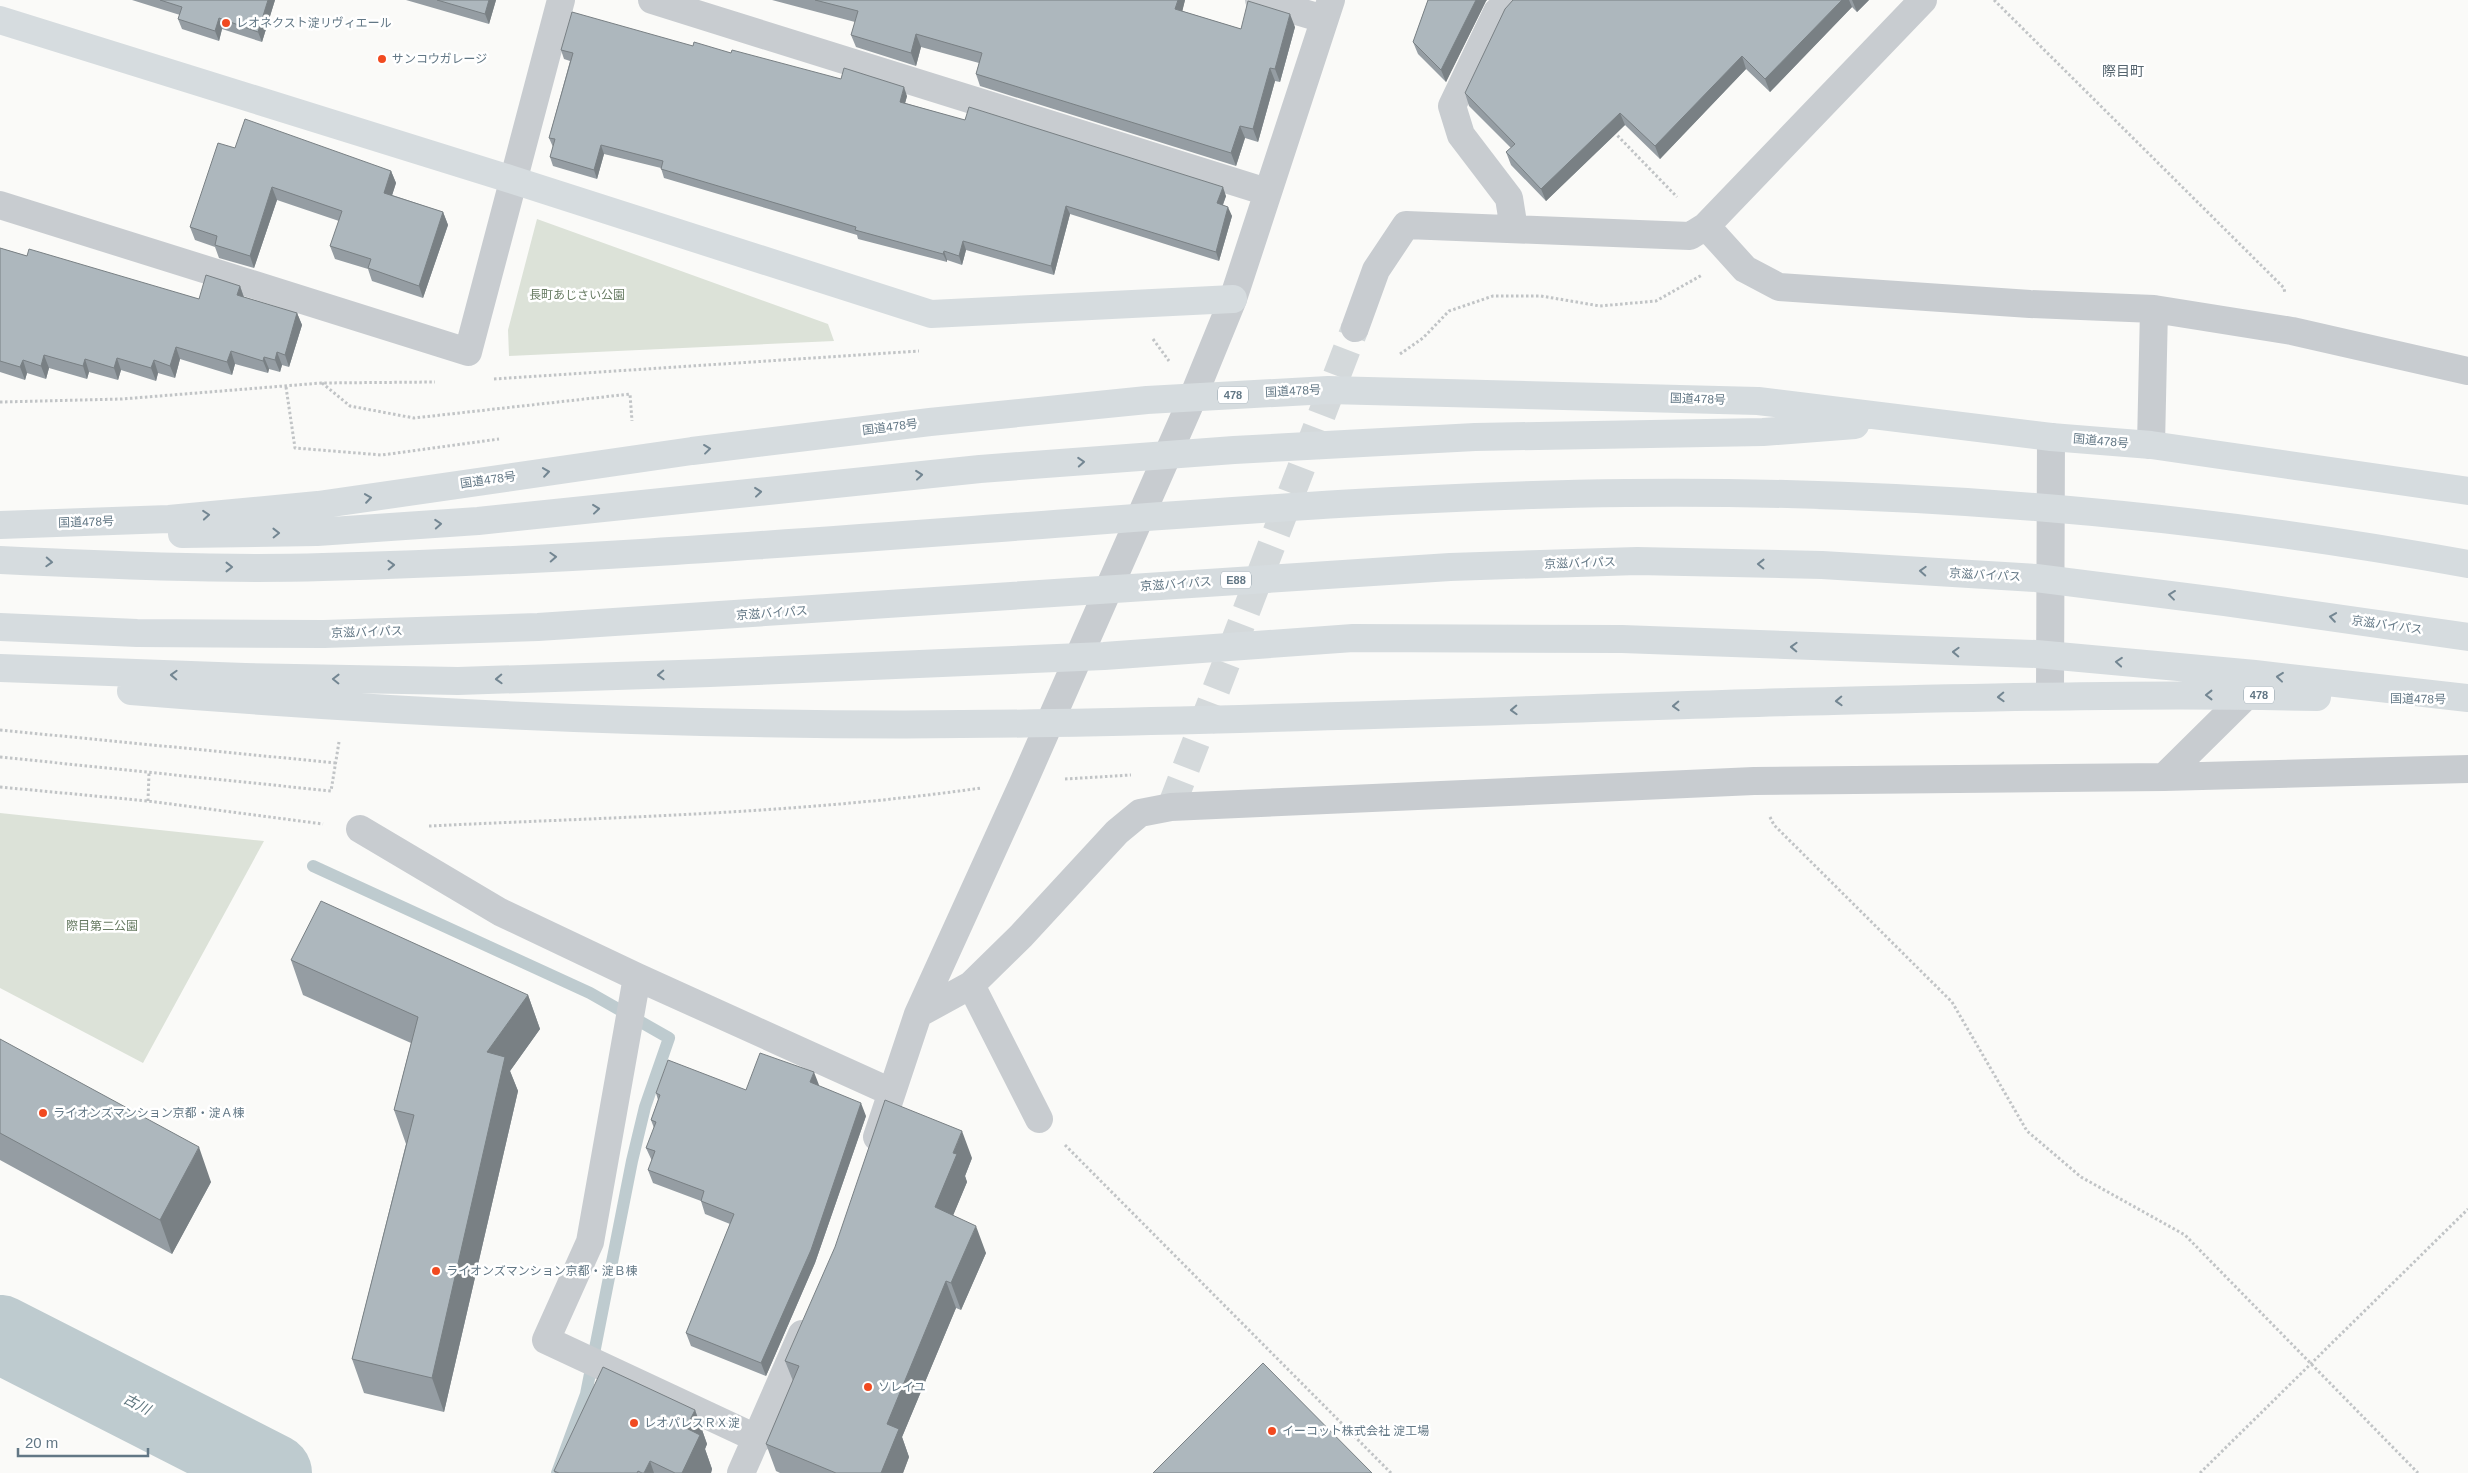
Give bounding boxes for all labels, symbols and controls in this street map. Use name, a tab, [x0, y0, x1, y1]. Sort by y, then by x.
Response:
place label: レオネクスト淀リヴィエール	[236, 16, 392, 30]
marker: レオネクスト淀リヴィエール	[220, 17, 232, 29]
place label: サンコウガレージ	[392, 52, 487, 66]
marker: サンコウガレージ	[376, 53, 388, 65]
district label: 際目町	[2102, 63, 2144, 79]
park label: 長町あじさい公園	[529, 288, 625, 302]
street label: 国道478号	[1265, 383, 1321, 399]
road number: 478	[1218, 386, 1248, 404]
street label: 国道478号	[1670, 391, 1726, 407]
street label: 国道478号	[861, 417, 919, 437]
street label: 国道478号	[2072, 432, 2130, 450]
one-way arrow	[703, 444, 711, 455]
one-way arrow	[1077, 456, 1085, 467]
one-way arrow	[542, 467, 550, 478]
street label: 国道478号	[459, 469, 517, 491]
one-way arrow	[916, 470, 924, 481]
one-way arrow	[754, 486, 762, 497]
one-way arrow	[364, 493, 372, 504]
one-way arrow	[592, 504, 600, 515]
one-way arrow	[202, 510, 210, 521]
street label: 国道478号	[58, 514, 114, 530]
one-way arrow	[434, 519, 442, 530]
one-way arrow	[272, 528, 280, 538]
one-way arrow	[550, 552, 558, 563]
street label: 京滋バイパス	[1544, 555, 1616, 571]
one-way arrow	[45, 557, 53, 567]
one-way arrow	[387, 559, 395, 570]
one-way arrow	[1757, 559, 1764, 569]
one-way arrow	[225, 562, 233, 572]
one-way arrow	[1919, 566, 1927, 577]
street label: 京滋バイパス	[1949, 566, 2021, 584]
road number: E88	[1221, 572, 1251, 588]
street label: 京滋バイパス	[1140, 575, 1212, 593]
one-way arrow	[2168, 590, 2176, 601]
street label: 京滋バイパス	[736, 604, 808, 622]
one-way arrow	[2329, 612, 2337, 623]
street label: 京滋バイパス	[2350, 613, 2424, 637]
street label: 京滋バイパス	[331, 624, 403, 640]
one-way arrow	[1790, 641, 1798, 652]
one-way arrow	[1952, 647, 1960, 657]
one-way arrow	[2114, 656, 2122, 667]
one-way arrow	[170, 669, 178, 680]
one-way arrow	[657, 669, 665, 680]
one-way arrow	[2276, 672, 2284, 683]
one-way arrow	[332, 674, 340, 684]
one-way arrow	[494, 674, 502, 685]
road number: 478	[2244, 686, 2274, 704]
one-way arrow	[2205, 690, 2213, 700]
one-way arrow	[1997, 691, 2005, 702]
street label: 国道478号	[2390, 692, 2446, 706]
one-way arrow	[1834, 696, 1842, 706]
one-way arrow	[1672, 700, 1680, 711]
one-way arrow	[1509, 705, 1517, 716]
park label: 際目第二公園	[66, 919, 138, 933]
place label: ライオンズマンション京都・淀Ａ棟	[53, 1106, 245, 1120]
marker: ライオンズマンション京都・淀Ａ棟	[37, 1107, 49, 1119]
place label: ライオンズマンション京都・淀Ｂ棟	[446, 1264, 638, 1278]
marker: ライオンズマンション京都・淀Ｂ棟	[430, 1265, 442, 1277]
place label: ソレイユ	[878, 1380, 926, 1394]
marker: ソレイユ	[862, 1381, 874, 1393]
water label: 古川	[121, 1391, 155, 1418]
place label: レオパレスＲＸ淀	[644, 1416, 740, 1430]
marker: レオパレスＲＸ淀	[628, 1417, 640, 1429]
place label: イーコット株式会社 淀工場	[1282, 1424, 1429, 1438]
marker: イーコット株式会社 淀工場	[1266, 1425, 1278, 1437]
scale bar	[18, 1426, 148, 1458]
text: 20 m	[25, 1434, 58, 1451]

